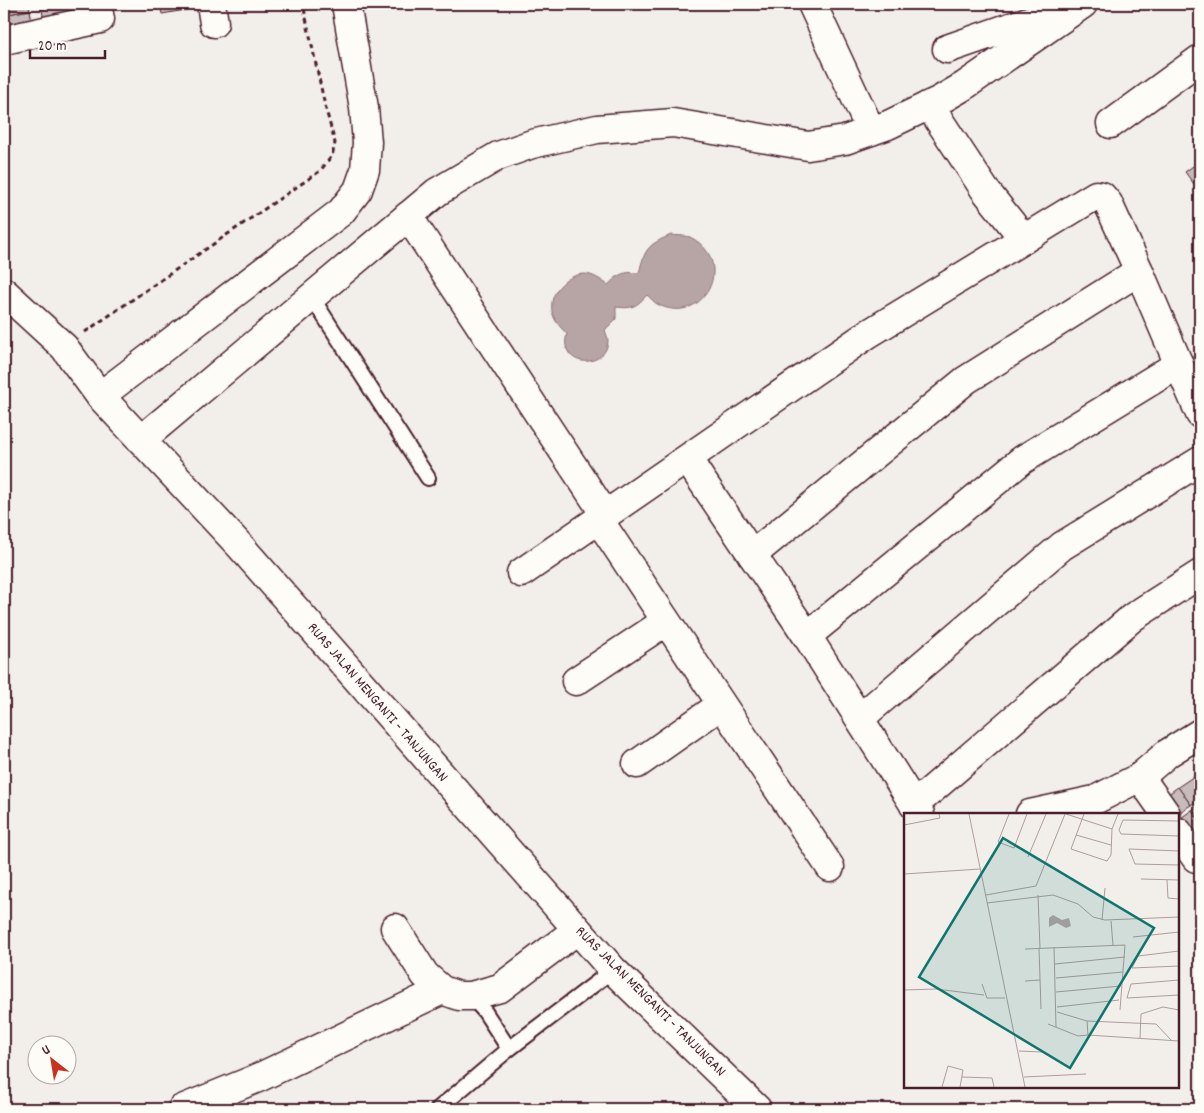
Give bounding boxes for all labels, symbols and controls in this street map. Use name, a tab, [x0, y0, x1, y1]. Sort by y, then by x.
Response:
scale bar	[30, 28, 105, 60]
text: 20 m	[38, 36, 66, 58]
street label: RUAS JALAN MENGANTI - TANJUNGAN	[301, 618, 453, 788]
inset map	[904, 813, 1179, 1088]
street label: RUAS JALAN MENGANTI - TANJUNGAN	[570, 922, 730, 1082]
north arrow	[28, 1036, 78, 1086]
text: U	[38, 1040, 55, 1061]

